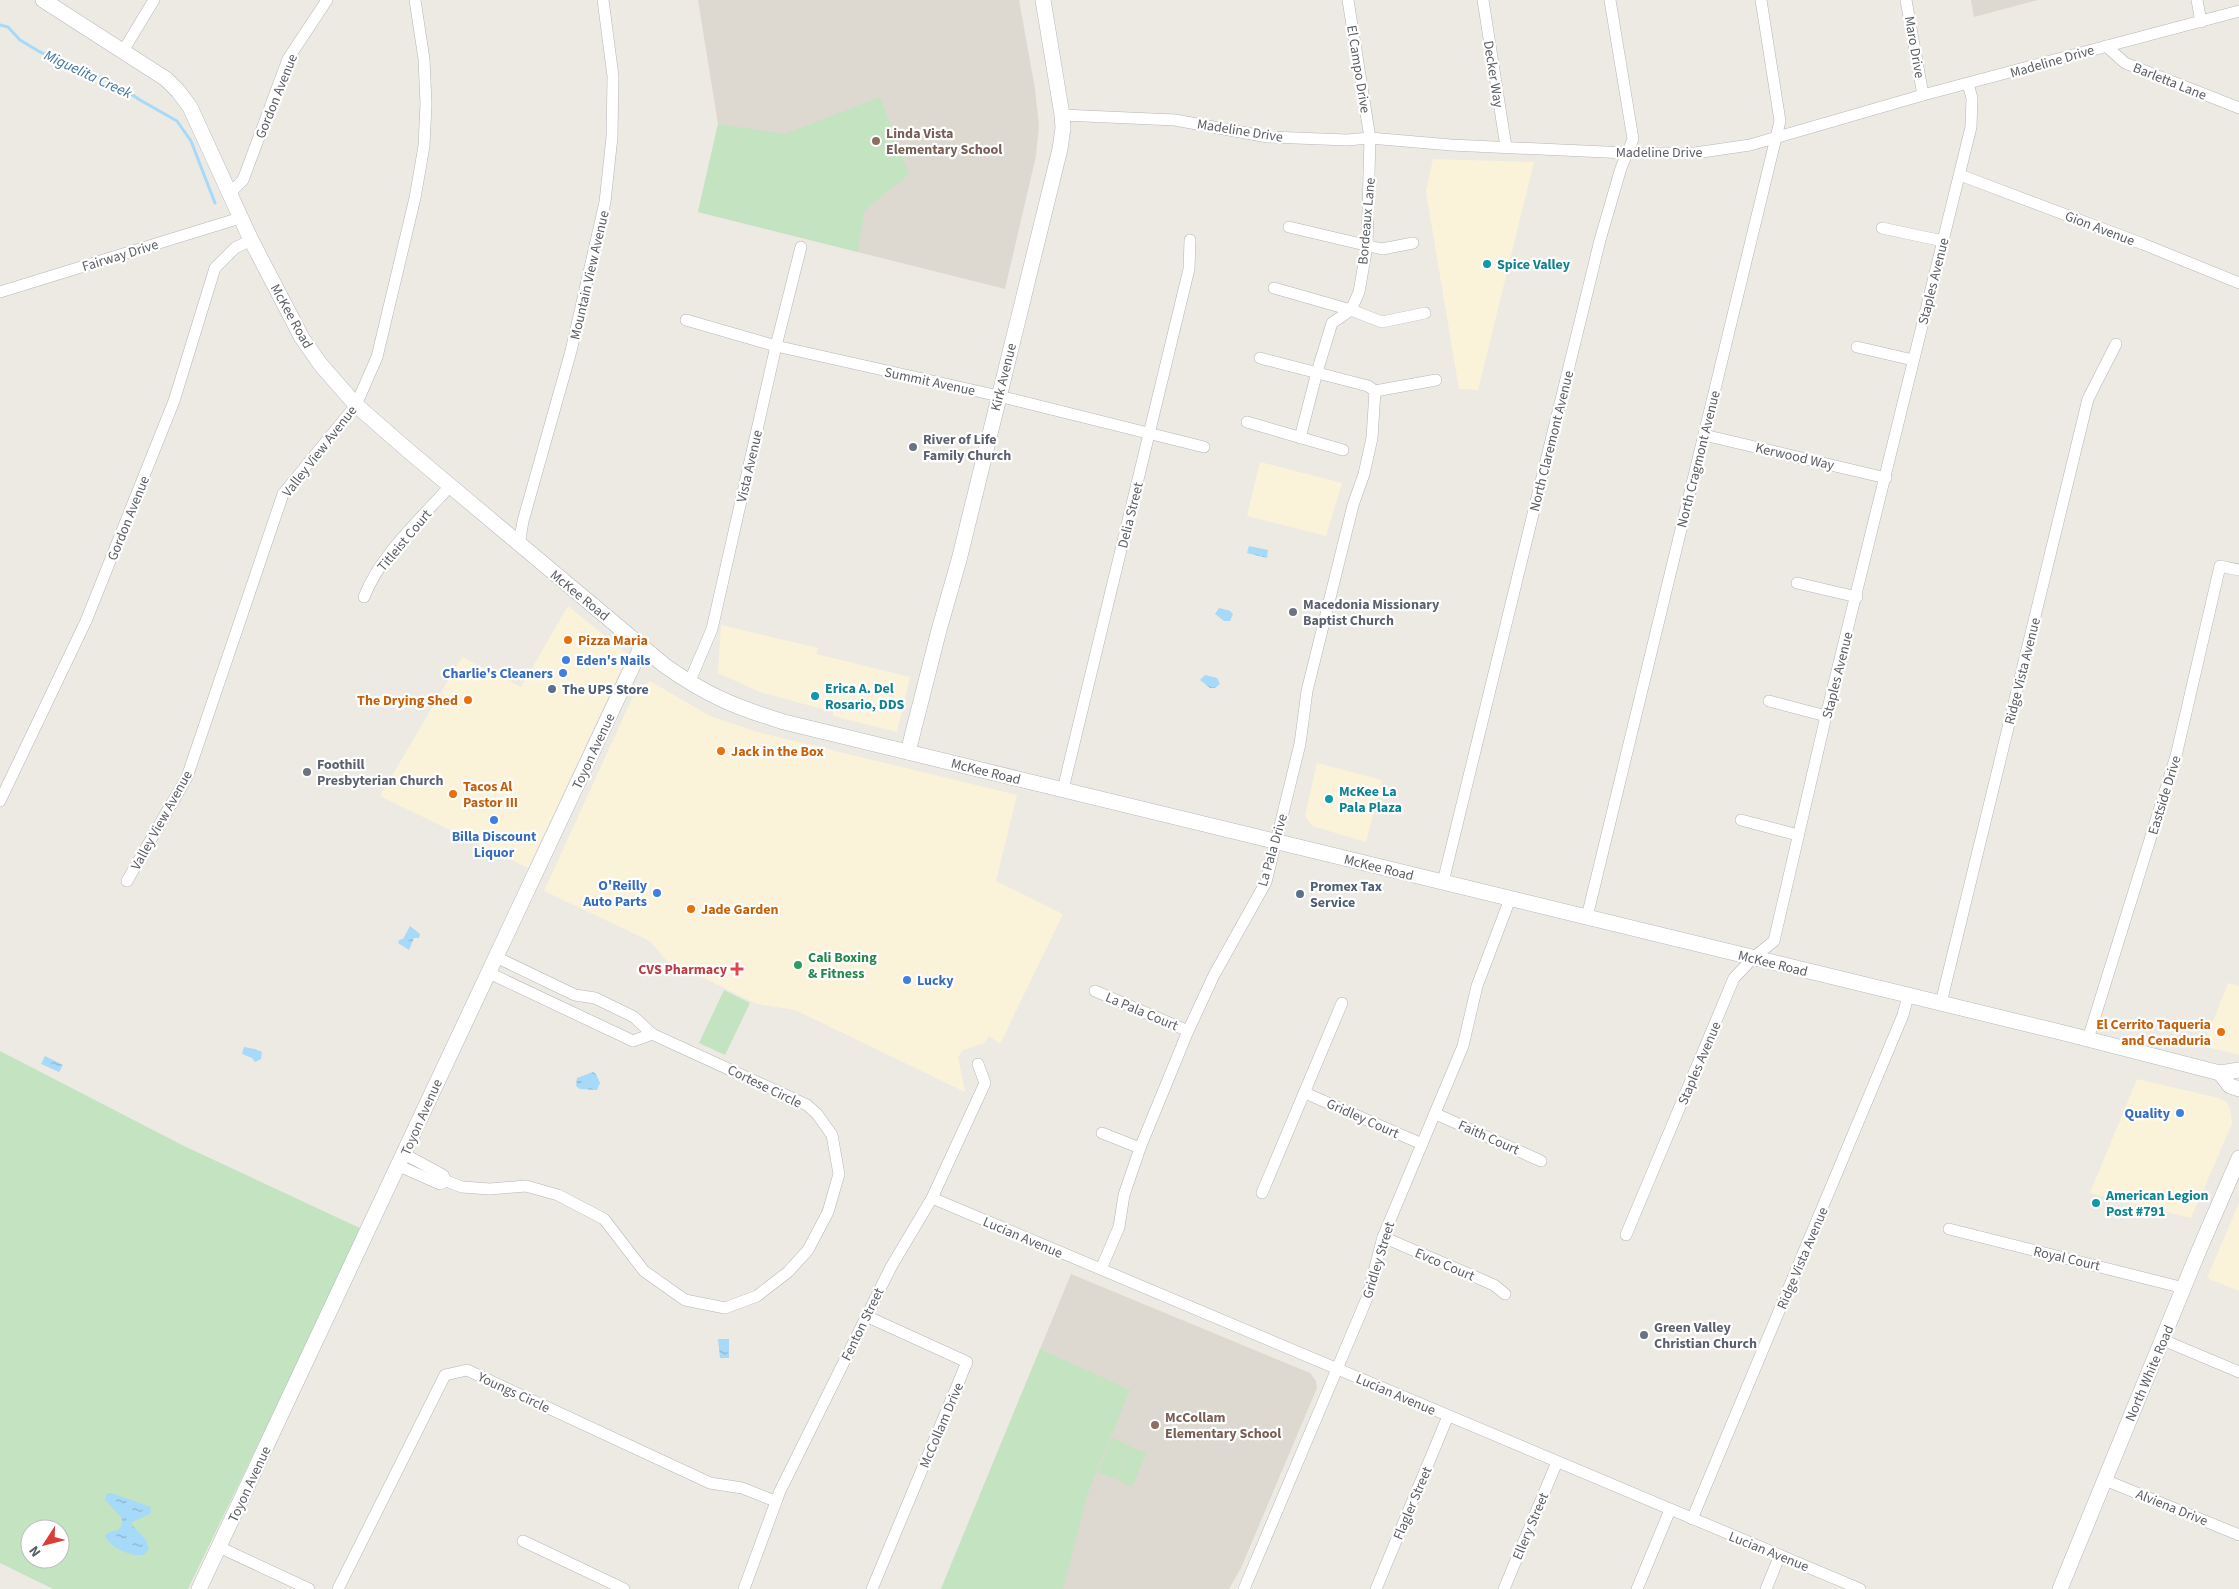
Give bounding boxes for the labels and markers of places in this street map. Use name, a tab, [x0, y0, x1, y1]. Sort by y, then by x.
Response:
place label: Linda Vista Elementary School	[886, 124, 1002, 160]
marker: Linda Vista Elementary School	[870, 135, 882, 147]
place label: Spice Valley	[1497, 255, 1571, 275]
marker: Spice Valley	[1481, 258, 1493, 270]
place label: River of Life Family Church	[923, 430, 1011, 466]
marker: River of Life Family Church	[907, 441, 919, 453]
place label: Macedonia Missionary Baptist Church	[1303, 595, 1440, 631]
marker: Macedonia Missionary Baptist Church	[1287, 606, 1299, 618]
place label: Pizza Maria	[578, 631, 648, 651]
marker: Pizza Maria	[562, 634, 574, 646]
place label: Eden's Nails	[576, 651, 651, 671]
marker: Eden's Nails	[560, 654, 572, 666]
place label: Charlie's Cleaners	[442, 664, 553, 684]
marker: Charlie's Cleaners	[557, 667, 569, 679]
place label: Erica A. Del Rosario, DDS	[825, 679, 905, 715]
place label: The UPS Store	[562, 680, 649, 700]
marker: The UPS Store	[546, 683, 558, 695]
marker: Erica A. Del Rosario, DDS	[809, 690, 821, 702]
place label: The Drying Shed	[357, 691, 458, 711]
marker: The Drying Shed	[462, 694, 474, 706]
place label: Jack in the Box	[731, 742, 824, 762]
marker: Jack in the Box	[715, 745, 727, 757]
place label: Foothill Presbyterian Church	[317, 755, 443, 791]
marker: Foothill Presbyterian Church	[301, 766, 313, 778]
place label: Tacos Al Pastor III	[463, 777, 518, 813]
place label: McKee La Pala Plaza	[1339, 782, 1402, 818]
marker: Tacos Al Pastor III	[447, 788, 459, 800]
marker: McKee La Pala Plaza	[1323, 793, 1335, 805]
marker: Billa Discount Liquor	[488, 814, 500, 826]
place label: Billa Discount Liquor	[452, 827, 537, 863]
place label: O'Reilly Auto Parts	[582, 876, 648, 912]
place label: Promex Tax Service	[1310, 877, 1382, 913]
marker: O'Reilly Auto Parts	[651, 887, 663, 899]
marker: Promex Tax Service	[1294, 888, 1306, 900]
place label: Jade Garden	[701, 900, 779, 920]
marker: Jade Garden	[685, 903, 697, 915]
place label: Cali Boxing & Fitness	[808, 948, 877, 984]
marker: Cali Boxing & Fitness	[792, 959, 804, 971]
place label: CVS Pharmacy	[638, 960, 728, 980]
marker: CVS Pharmacy	[731, 963, 743, 975]
place label: Lucky	[917, 971, 954, 991]
marker: Lucky	[901, 974, 913, 986]
place label: El Cerrito Taqueria and Cenaduria	[2096, 1015, 2211, 1051]
marker: El Cerrito Taqueria and Cenaduria	[2215, 1026, 2227, 1038]
place label: Quality	[2125, 1104, 2171, 1124]
marker: Quality	[2174, 1107, 2186, 1119]
place label: American Legion Post #791	[2105, 1186, 2209, 1222]
marker: American Legion Post #791	[2090, 1197, 2102, 1209]
place label: Green Valley Christian Church	[1654, 1318, 1757, 1354]
marker: Green Valley Christian Church	[1638, 1329, 1650, 1341]
place label: McCollam Elementary School	[1165, 1408, 1281, 1444]
marker: McCollam Elementary School	[1149, 1419, 1161, 1431]

